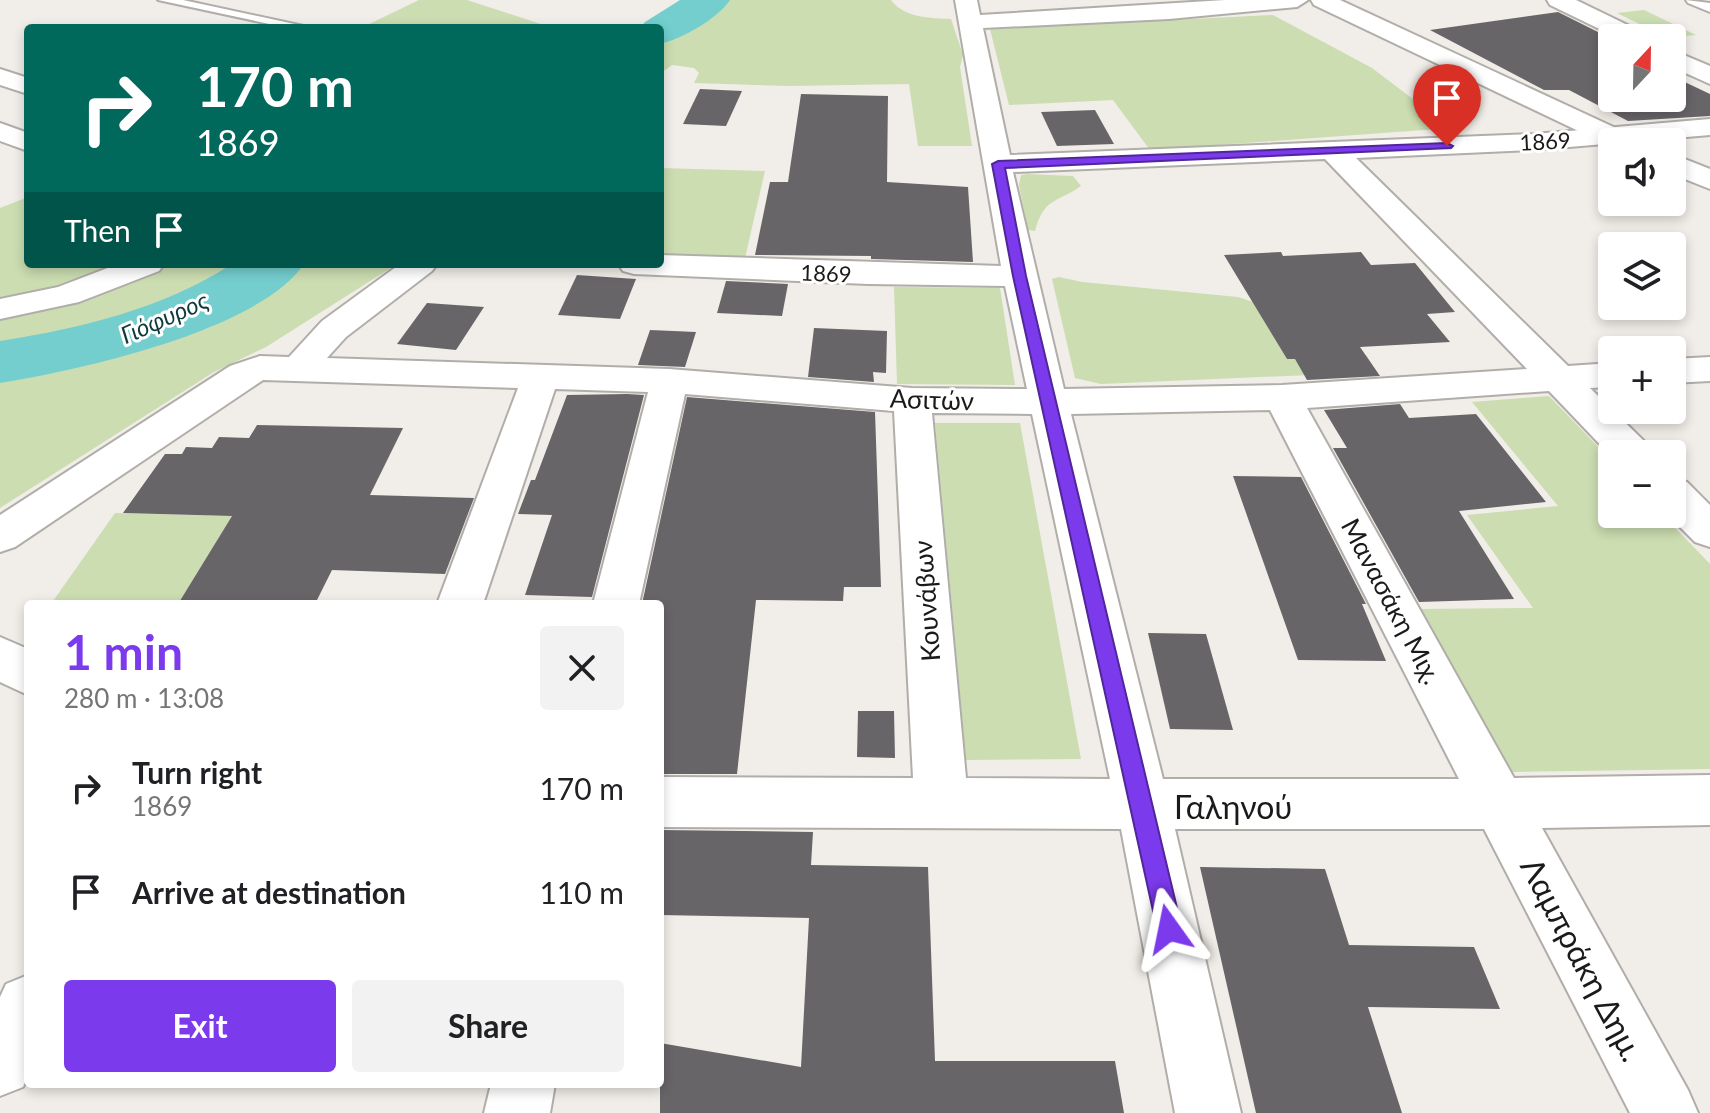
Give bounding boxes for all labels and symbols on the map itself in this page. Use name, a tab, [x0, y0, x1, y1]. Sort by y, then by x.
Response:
north arrow	[1598, 24, 1686, 112]
pin	[1413, 64, 1481, 146]
street label: 1869	[1519, 126, 1571, 156]
street label: 1869	[800, 259, 852, 287]
water label: Γιόφυρος	[116, 285, 213, 349]
street label: Ασιτών	[889, 382, 975, 416]
street label: Μανασάκη Μιχ.	[1335, 513, 1449, 689]
street label: Κουνάβων	[906, 539, 946, 663]
street label: Γαληνού	[1174, 787, 1292, 826]
street label: Λαμπράκη Δημ.	[1513, 851, 1653, 1067]
position arrow	[1127, 887, 1211, 971]

